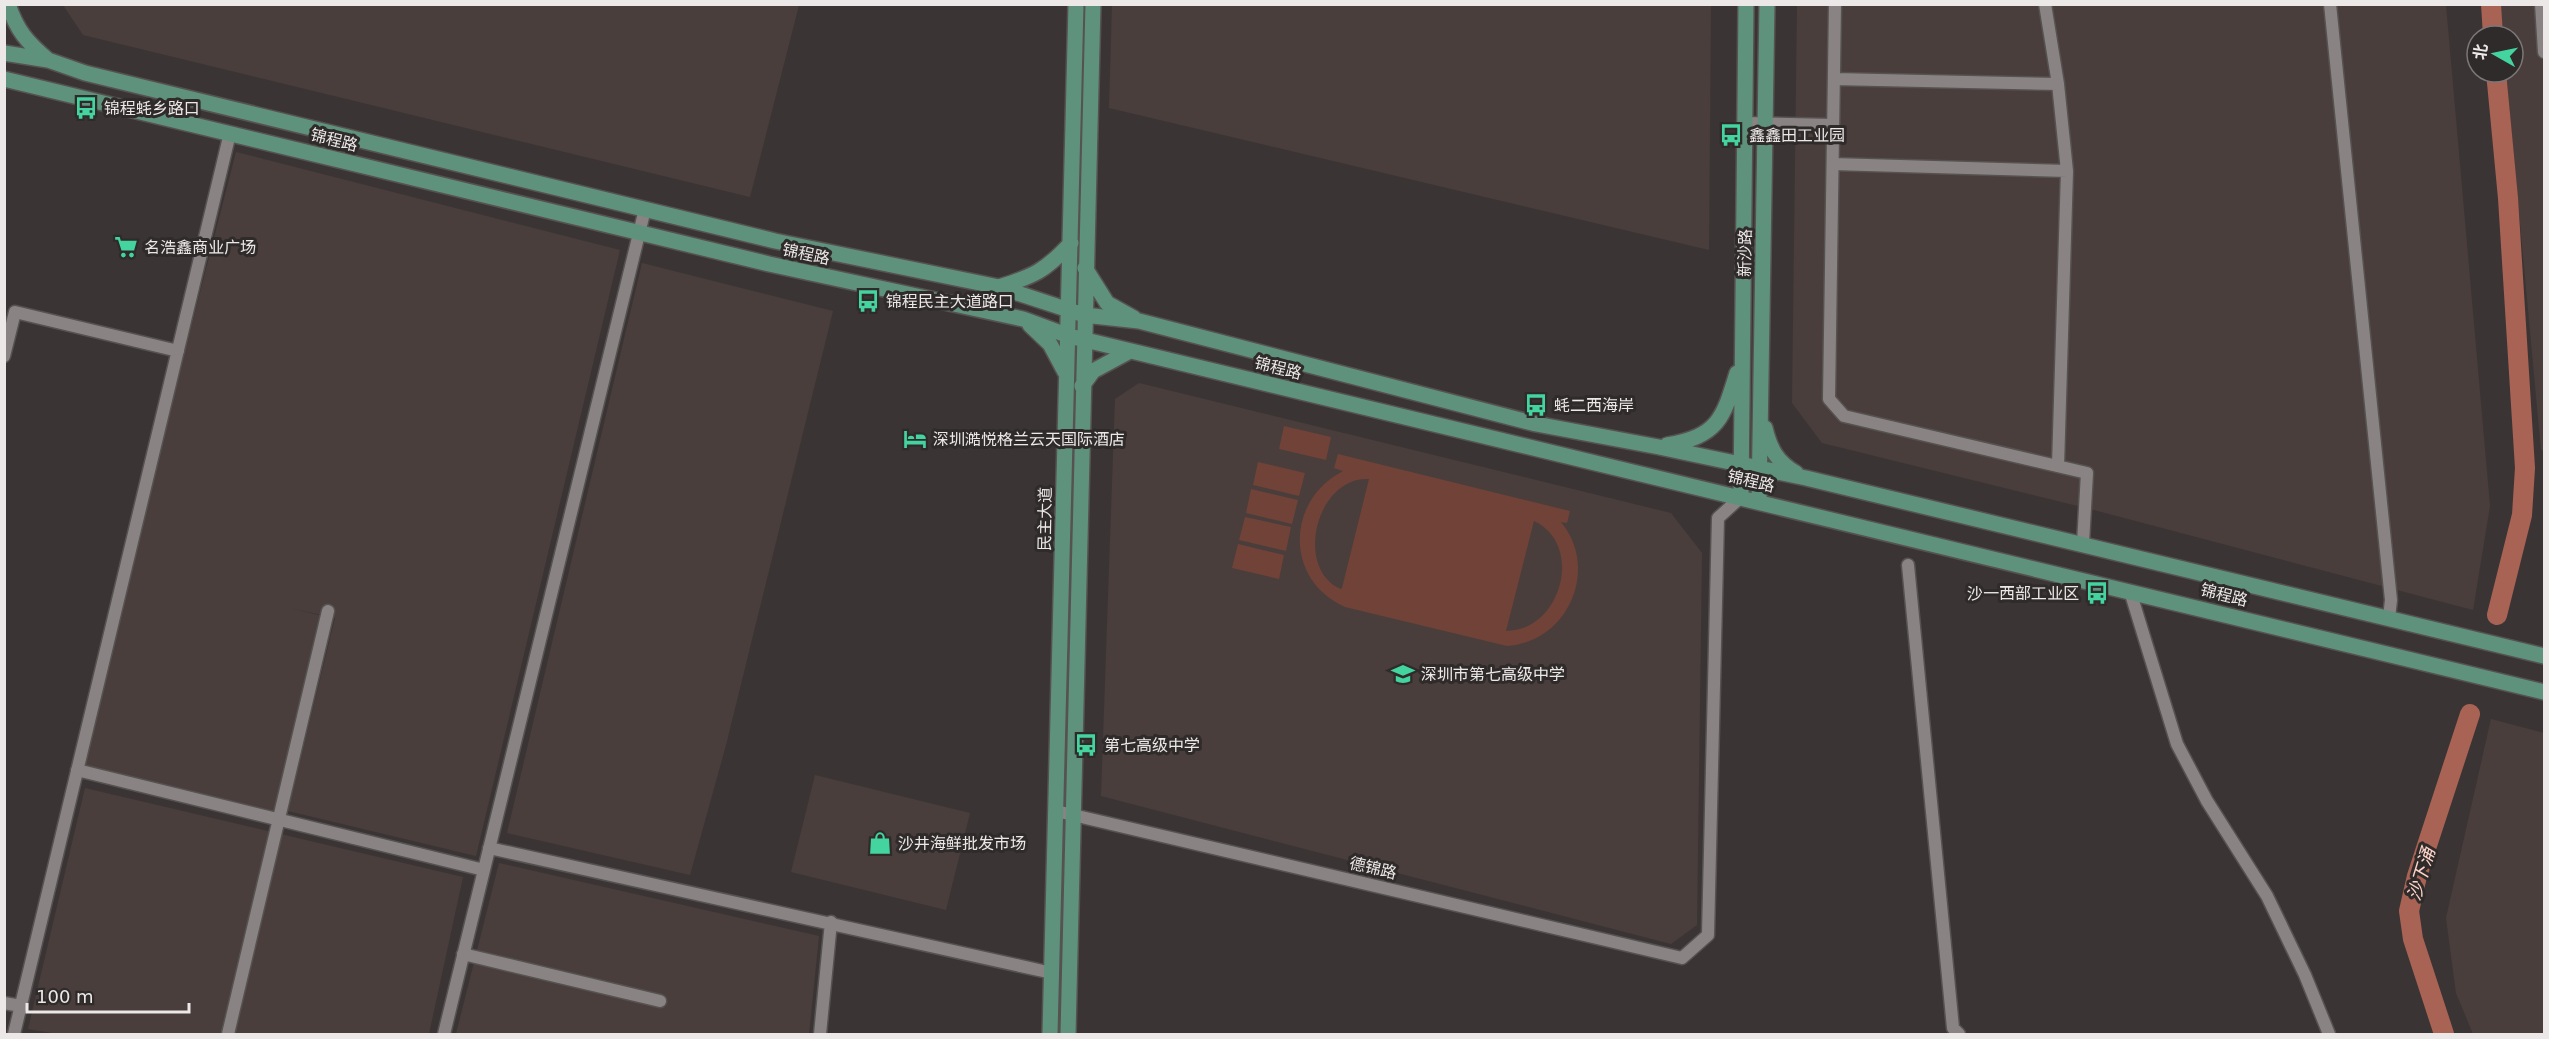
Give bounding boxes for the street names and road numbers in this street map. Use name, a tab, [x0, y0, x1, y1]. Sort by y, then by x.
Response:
street label: 锦程路	[308, 125, 360, 155]
street label: 新沙路	[1735, 229, 1755, 277]
street label: 锦程路	[781, 240, 831, 268]
street label: 锦程路	[1252, 353, 1304, 383]
street label: 锦程路	[1725, 466, 1777, 496]
street label: 民主大道	[1035, 487, 1055, 551]
street label: 锦程路	[2198, 580, 2250, 610]
street label: 德锦路	[1347, 853, 1399, 883]

